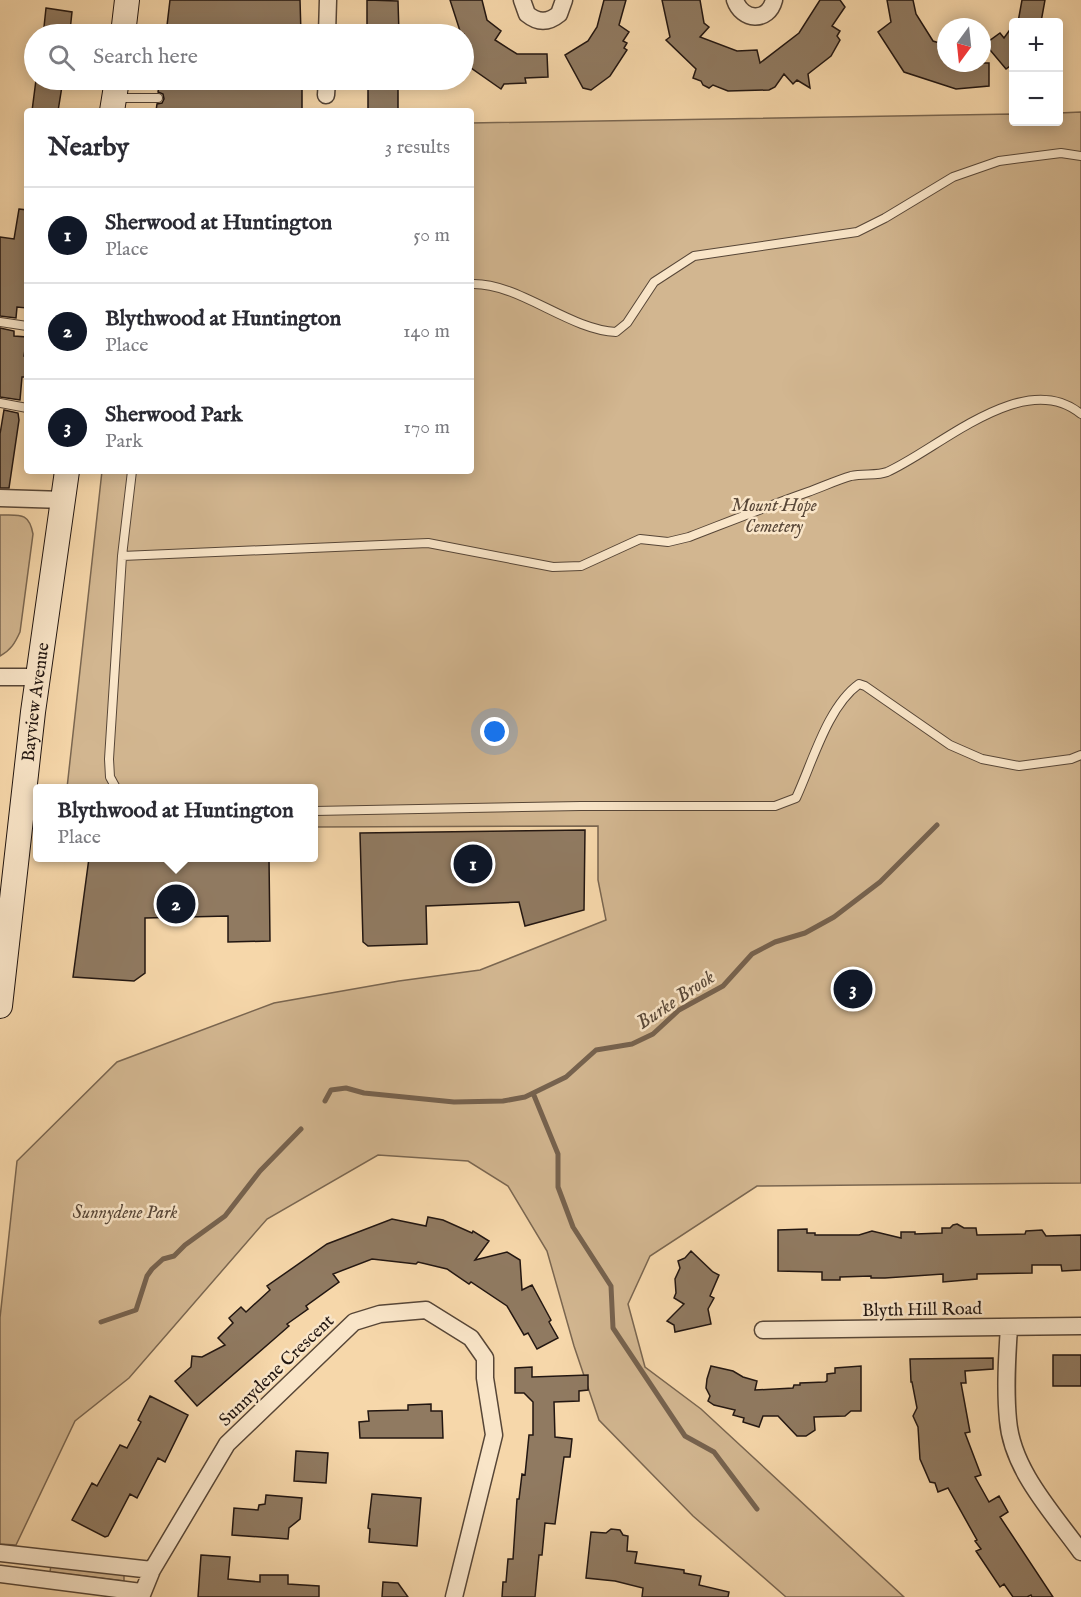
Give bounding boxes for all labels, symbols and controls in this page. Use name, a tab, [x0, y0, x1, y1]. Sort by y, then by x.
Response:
north arrow	[937, 18, 991, 72]
map controls	[1009, 18, 1063, 126]
button: +	[1009, 18, 1063, 72]
search box	[24, 24, 474, 90]
icon: search	[45, 41, 78, 74]
text: Search here	[93, 43, 198, 71]
button: −	[1009, 72, 1063, 126]
text: Nearby	[48, 131, 129, 164]
text: 3 results	[385, 135, 450, 160]
text: Sherwood at Huntington	[105, 209, 332, 237]
text: 1	[64, 223, 71, 248]
text: 50 m	[413, 223, 450, 248]
text: Place	[105, 237, 148, 262]
text: Blythwood at Huntington	[105, 305, 341, 333]
text: 2	[63, 319, 72, 344]
text: 140 m	[403, 319, 450, 344]
text: Place	[105, 333, 148, 358]
text: Sherwood Park	[105, 401, 243, 429]
text: 3	[64, 415, 71, 440]
text: 170 m	[404, 415, 450, 440]
text: Park	[105, 429, 143, 454]
park label: Mount Hope Cemetery	[731, 495, 817, 539]
street label: Bayview Avenue	[17, 641, 56, 763]
your location	[480, 717, 509, 746]
popup	[33, 784, 318, 862]
text: Blythwood at Huntington	[57, 797, 294, 825]
text: Place	[57, 825, 101, 850]
pin: 1	[454, 842, 492, 886]
pin: 2	[156, 882, 195, 926]
water label: Burke Brook	[632, 965, 720, 1036]
pin: 3	[834, 966, 872, 1012]
park label: Sunnydene Park	[73, 1202, 177, 1225]
street label: Blyth Hill Road	[862, 1298, 983, 1323]
street label: Sunnydene Crescent	[215, 1310, 339, 1432]

